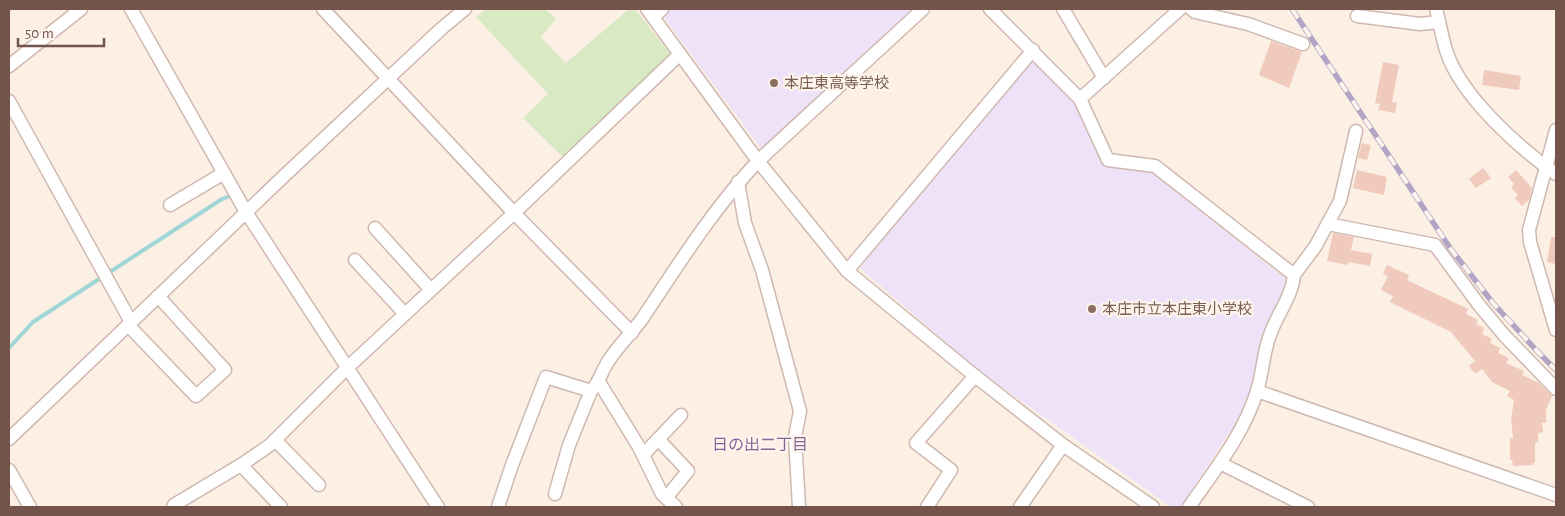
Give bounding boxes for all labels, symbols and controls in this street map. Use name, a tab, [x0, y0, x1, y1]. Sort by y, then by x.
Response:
scale bar	[18, 15, 104, 47]
text: 50 m	[25, 26, 54, 41]
place label: 本庄東高等学校	[784, 75, 889, 91]
marker: 本庄東高等学校	[768, 77, 780, 89]
place label: 本庄市立本庄東小学校	[1102, 301, 1252, 317]
marker: 本庄市立本庄東小学校	[1086, 303, 1098, 315]
district label: 日の出二丁目	[712, 437, 808, 453]

